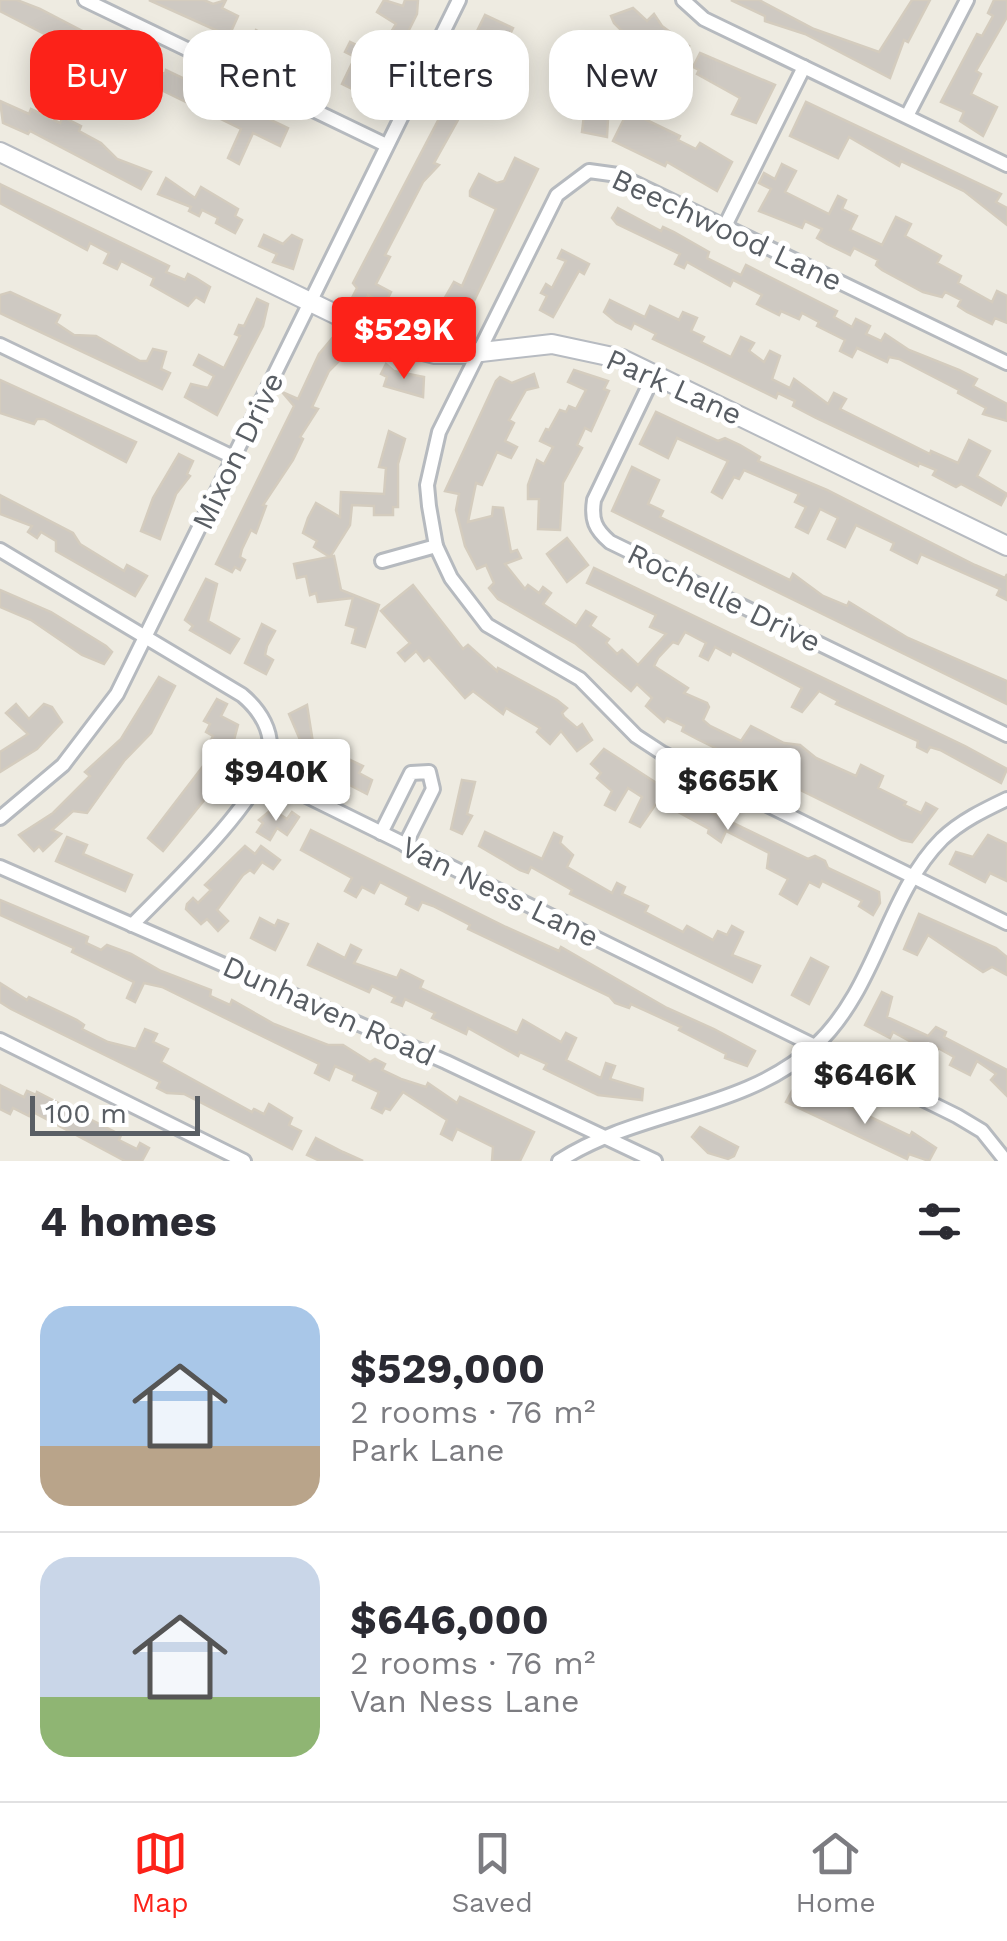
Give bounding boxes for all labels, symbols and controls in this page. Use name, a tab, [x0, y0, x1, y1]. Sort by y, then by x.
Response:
chip: Buy	[30, 30, 163, 120]
chip: Rent	[183, 30, 331, 120]
chip: Filters	[351, 30, 529, 120]
chip: New	[549, 30, 693, 120]
street label: Beechwood Lane	[607, 161, 848, 298]
pin: $529K	[334, 297, 474, 382]
text: $529K	[354, 310, 454, 348]
street label: Park Lane	[601, 341, 748, 432]
street label: Mixon Drive	[184, 367, 291, 535]
street label: Rochelle Drive	[622, 536, 827, 659]
pin: $940K	[206, 739, 346, 824]
pin: $665K	[658, 748, 798, 833]
text: $940K	[224, 752, 328, 790]
text: $665K	[678, 761, 778, 799]
street label: Van Ness Lane	[396, 829, 605, 954]
street label: Dunhaven Road	[218, 948, 441, 1073]
pin: $646K	[795, 1042, 935, 1127]
text: $646K	[814, 1055, 916, 1093]
scale bar	[30, 1091, 200, 1136]
text: 100 m	[45, 1097, 127, 1130]
icon: filters	[912, 1194, 967, 1249]
text: 4 homes	[40, 1197, 217, 1246]
text: $529,000	[350, 1344, 545, 1393]
icon: home	[120, 1346, 240, 1466]
text: 2 rooms · 76 m²	[350, 1393, 596, 1431]
text: Park Lane	[350, 1431, 505, 1469]
text: $646,000	[350, 1595, 549, 1644]
icon: home	[120, 1597, 240, 1717]
text: 2 rooms · 76 m²	[350, 1644, 596, 1682]
text: Van Ness Lane	[350, 1682, 580, 1720]
tab: Map	[131, 1826, 189, 1919]
tab: Saved	[451, 1826, 533, 1919]
tab: Home	[796, 1826, 876, 1919]

